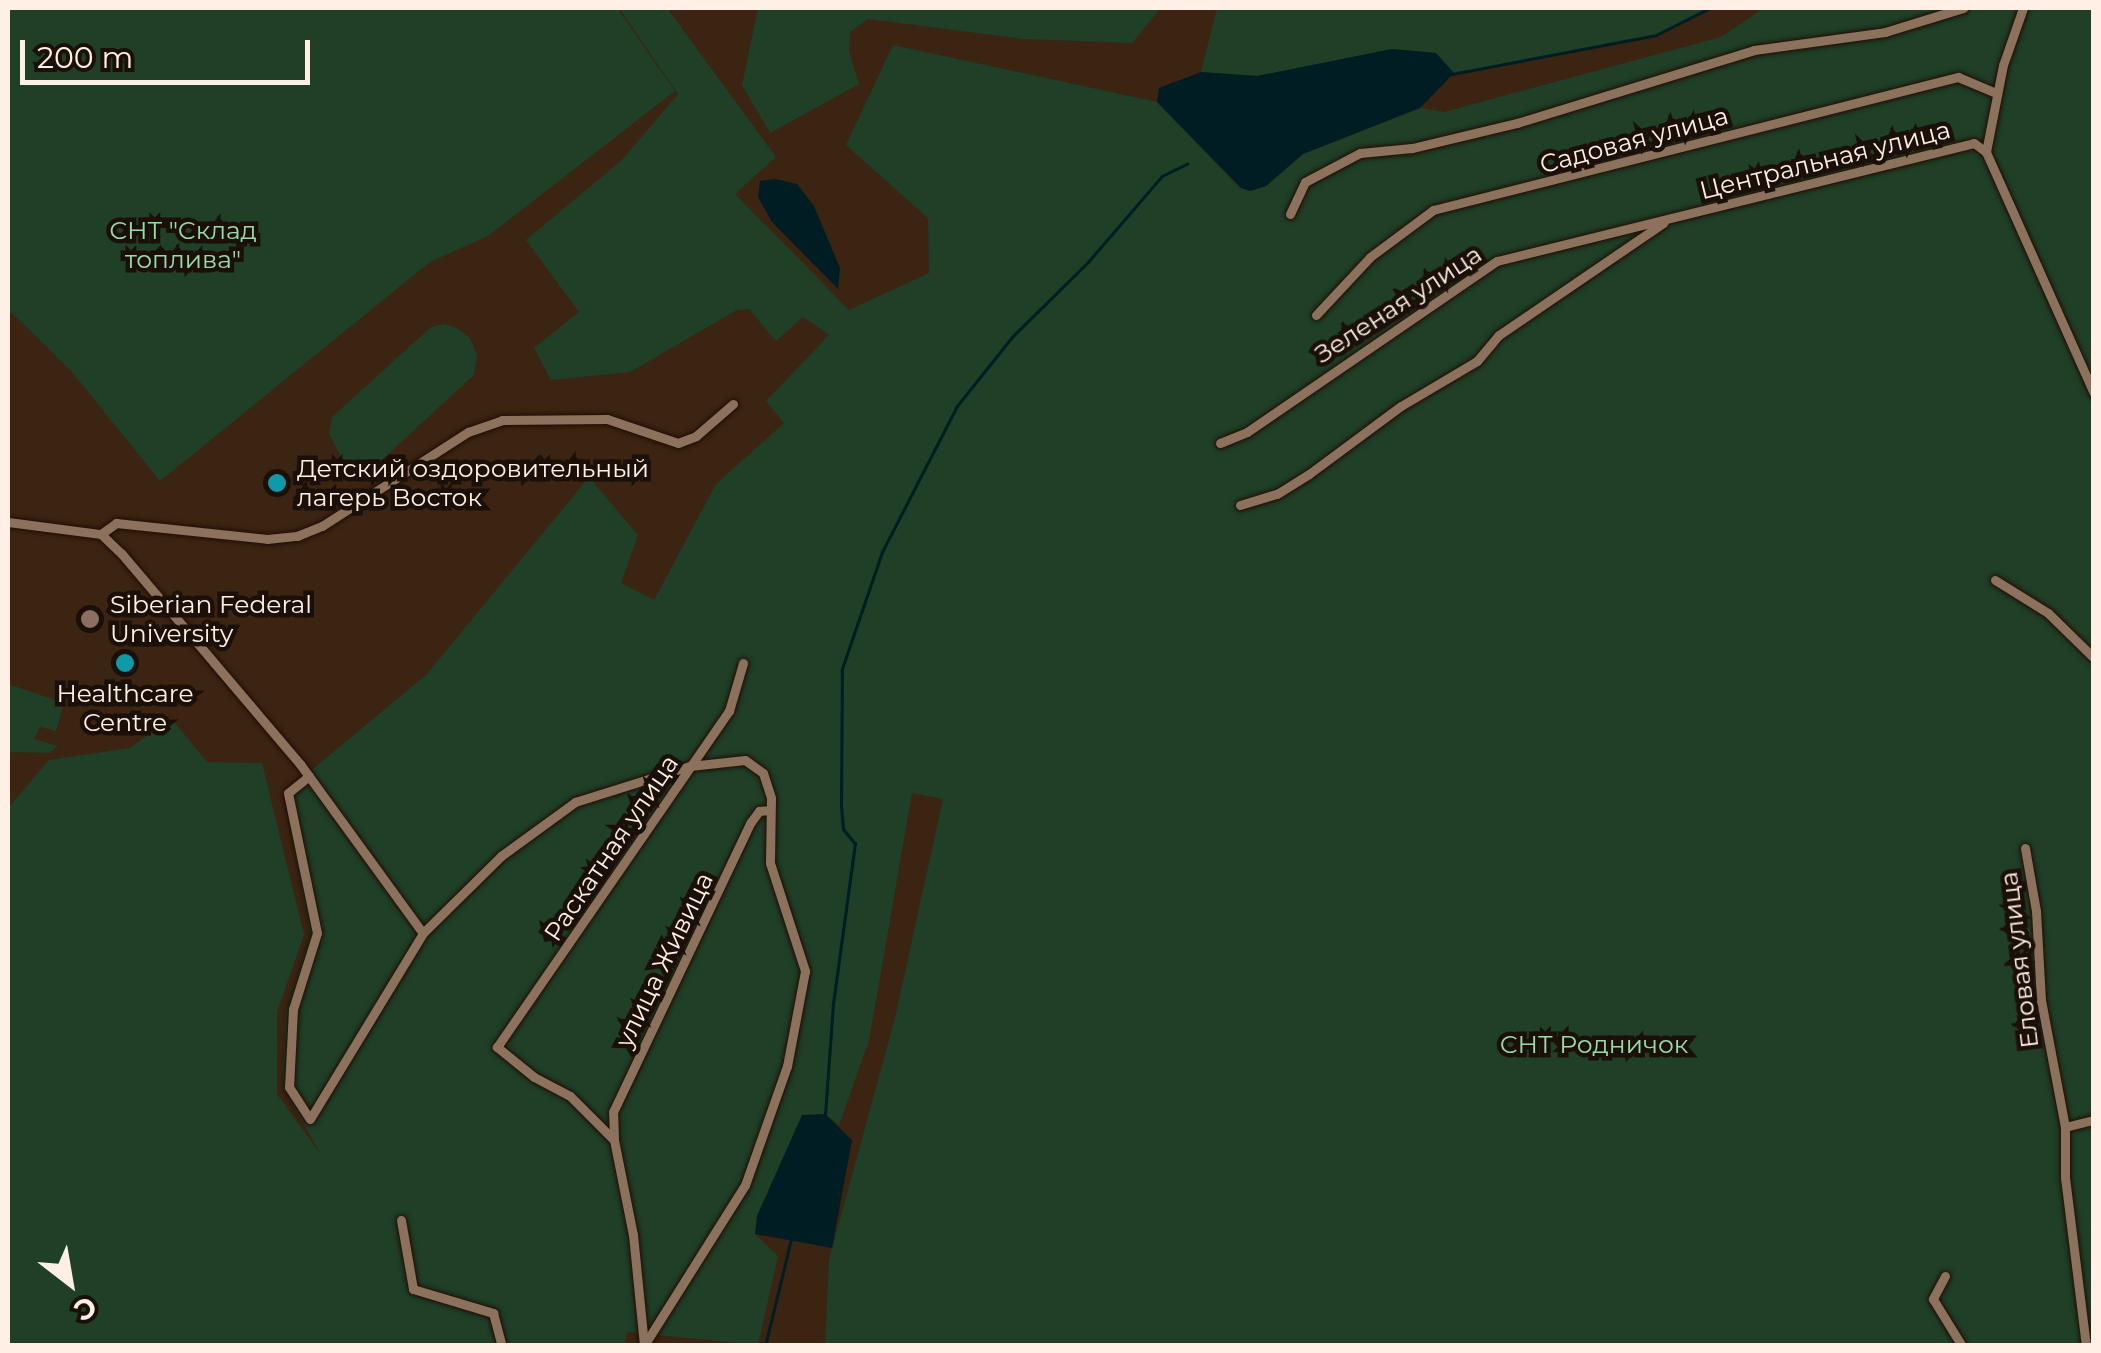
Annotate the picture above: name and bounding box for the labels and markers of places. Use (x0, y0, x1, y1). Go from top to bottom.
place label: Детский оздоровительный лагерь Восток (297, 454, 649, 513)
marker: Детский оздоровительный лагерь Восток (266, 472, 288, 494)
place label: Siberian Federal University (110, 590, 312, 649)
marker: Siberian Federal University (79, 608, 101, 630)
marker: Healthcare Centre (114, 652, 136, 674)
place label: Healthcare Centre (57, 679, 193, 738)

